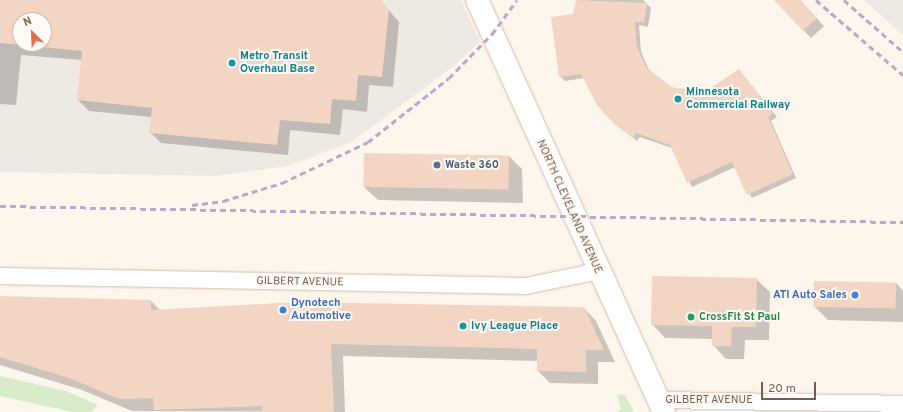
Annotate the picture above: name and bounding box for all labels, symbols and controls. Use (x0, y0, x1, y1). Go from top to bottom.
north arrow (12, 12, 52, 52)
text: N (21, 14, 34, 30)
place label: Metro Transit Overhaul Base (240, 50, 315, 76)
marker: Metro Transit Overhaul Base (227, 58, 237, 68)
place label: Minnesota Commercial Railway (686, 86, 790, 112)
marker: Minnesota Commercial Railway (673, 94, 683, 104)
street label: NORTH CLEVELAND AVENUE (533, 138, 605, 276)
place label: Waste 360 (445, 158, 499, 172)
marker: Waste 360 (432, 160, 442, 170)
street label: GILBERT AVENUE (256, 275, 344, 289)
place label: ATI Auto Sales (772, 288, 847, 302)
marker: ATI Auto Sales (850, 290, 860, 300)
place label: Dynotech Automotive (291, 297, 351, 323)
marker: Dynotech Automotive (278, 305, 288, 315)
place label: CrossFit St Paul (699, 310, 780, 324)
marker: CrossFit St Paul (686, 312, 696, 322)
place label: Ivy League Place (471, 319, 558, 333)
marker: Ivy League Place (458, 321, 468, 331)
scale bar (763, 374, 818, 400)
text: 20 m (768, 381, 796, 397)
street label: GILBERT AVENUE (665, 393, 753, 407)

